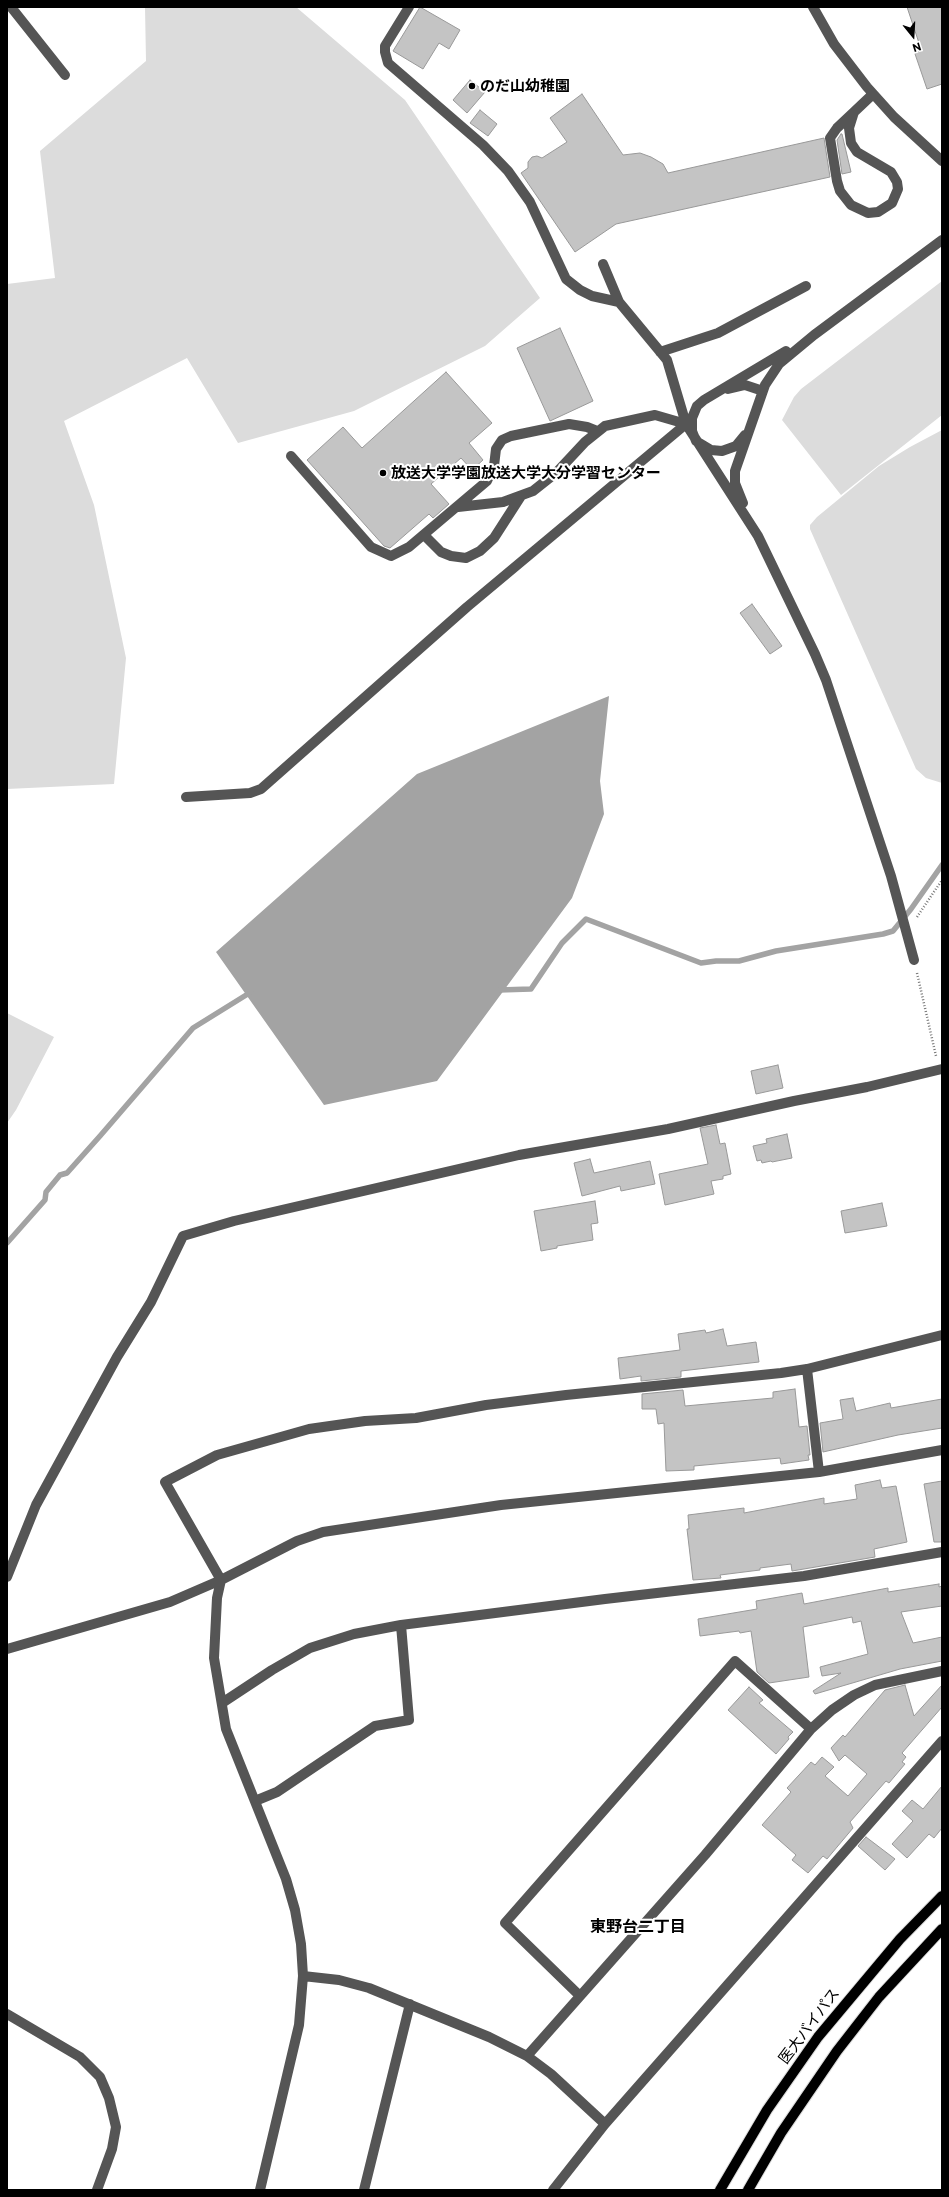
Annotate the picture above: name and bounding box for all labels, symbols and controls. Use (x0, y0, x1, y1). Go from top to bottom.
north arrow (893, 16, 933, 56)
text: N (911, 40, 923, 55)
place label: のだ山幼稚園 (480, 77, 570, 95)
marker: のだ山幼稚園 (467, 81, 477, 91)
place label: 放送大学学園放送大学大分学習センター (391, 464, 661, 482)
marker: 放送大学学園放送大学大分学習センター (378, 468, 388, 478)
district label: 東野台二丁目 (590, 1917, 686, 1937)
street label: 医大バイパス (775, 1985, 843, 2067)

